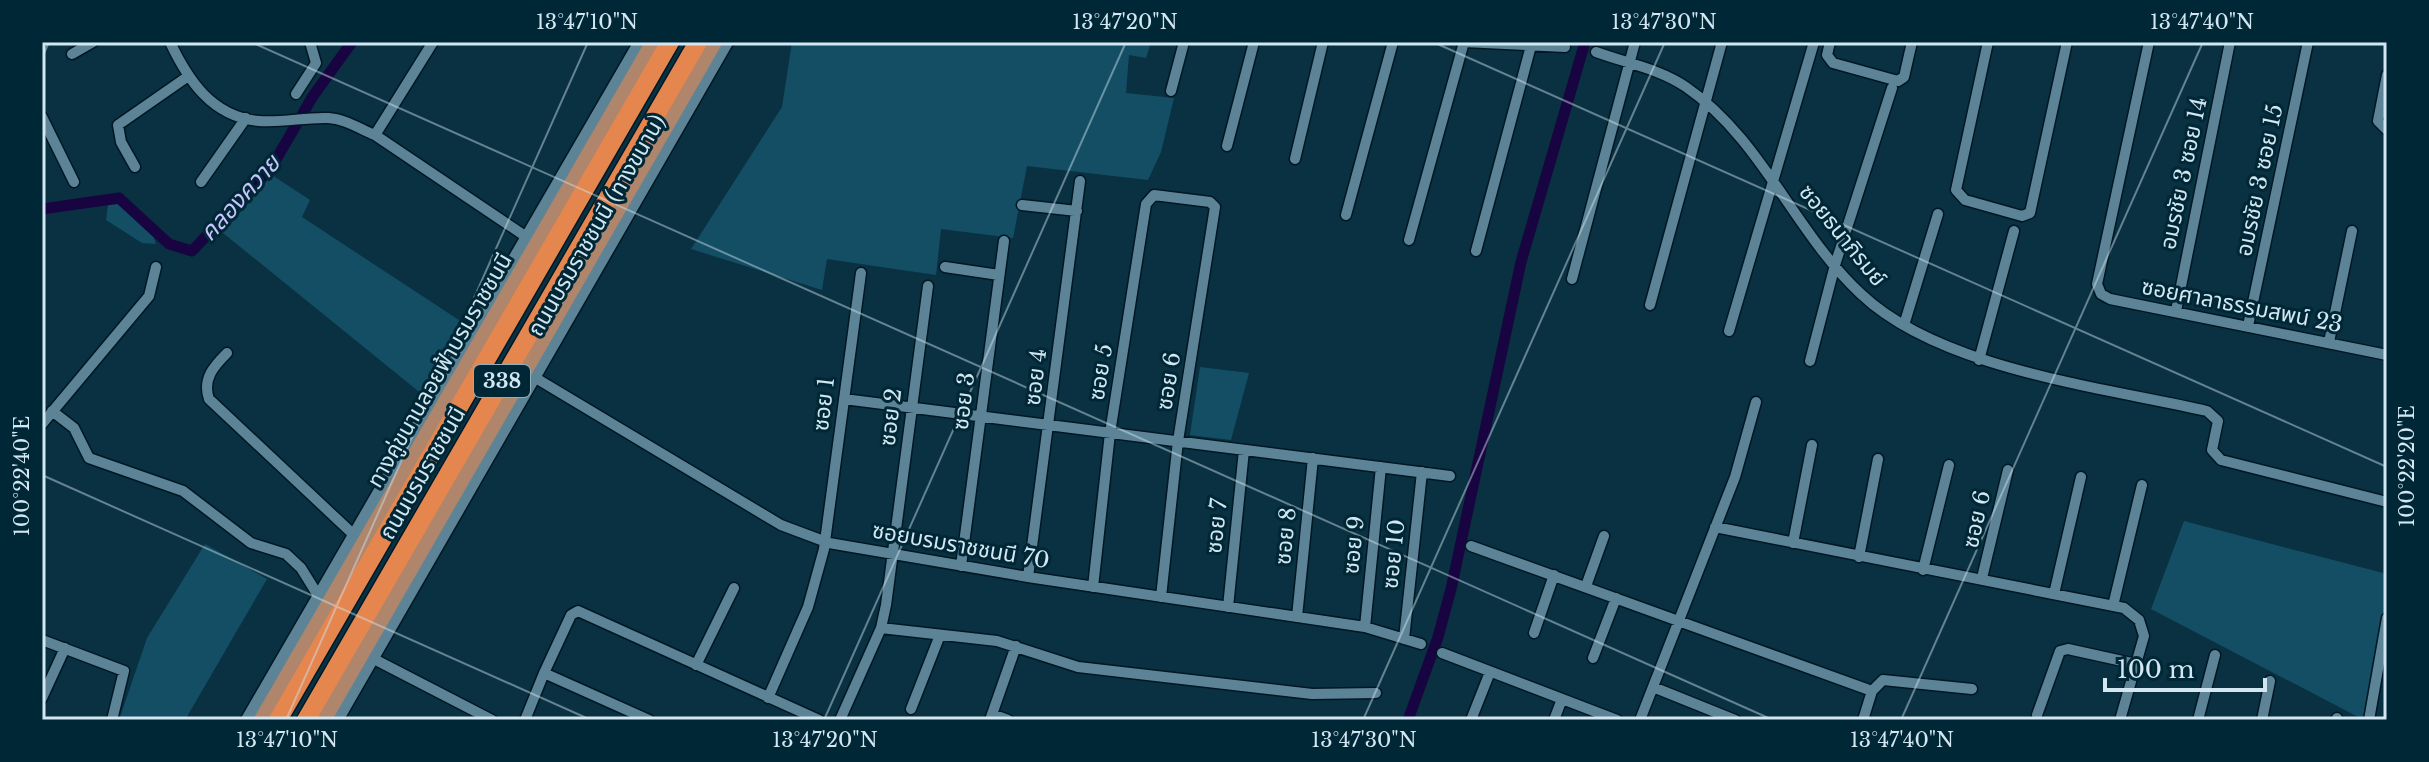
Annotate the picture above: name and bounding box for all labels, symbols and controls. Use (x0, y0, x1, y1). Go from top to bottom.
text: 13°47'10"N (536, 10, 638, 34)
text: 13°47'20"N (1072, 10, 1178, 34)
text: 13°47'30"N (1611, 10, 1717, 34)
text: 13°47'40"N (2150, 10, 2254, 34)
street label: อมรชัย 3 ซอย 14 (2154, 94, 2213, 252)
street label: อมรชัย 3 ซอย 15 (2230, 102, 2289, 259)
street label: ถนนบรมราชชนนี (ทางขนาน) (522, 110, 671, 341)
water label: คลองควาย (194, 147, 287, 247)
street label: ซอยธนาภิรมย์ (1793, 179, 1892, 292)
street label: ทางคู่ขนานลอยฟ้าบรมราชชนนี (361, 248, 518, 492)
street label: ซอยศาลาธรรมสพน์ 23 (2139, 273, 2345, 338)
street label: ซอย 5 (1083, 342, 1118, 402)
street label: ซอย 4 (1019, 347, 1052, 407)
street label: ซอย 6 (1151, 350, 1186, 412)
road number: 338 (474, 365, 530, 397)
street label: ซอย 3 (947, 371, 980, 431)
street label: ซอย 1 (807, 376, 840, 433)
street label: ซอย 2 (874, 387, 907, 447)
street label: ถนนบรมราชชนนี (374, 402, 471, 544)
text: 100°22'20"E (2395, 405, 2419, 527)
text: 100°22'40"E (10, 416, 34, 536)
street label: ซอย 6 (1957, 488, 1996, 551)
street label: ซอย 7 (1200, 496, 1233, 555)
street label: ซอย 8 (1269, 506, 1302, 566)
street label: ซอย 9 (1337, 515, 1370, 575)
street label: ซอยบรมราชชนนี 70 (870, 517, 1052, 574)
street label: ซอย 10 (1376, 518, 1411, 590)
scale bar (2105, 642, 2265, 692)
text: 100 m (2117, 655, 2195, 684)
text: 13°47'10"N (236, 728, 338, 752)
text: 13°47'20"N (772, 728, 878, 752)
text: 13°47'30"N (1311, 728, 1417, 752)
text: 13°47'40"N (1850, 728, 1954, 752)

